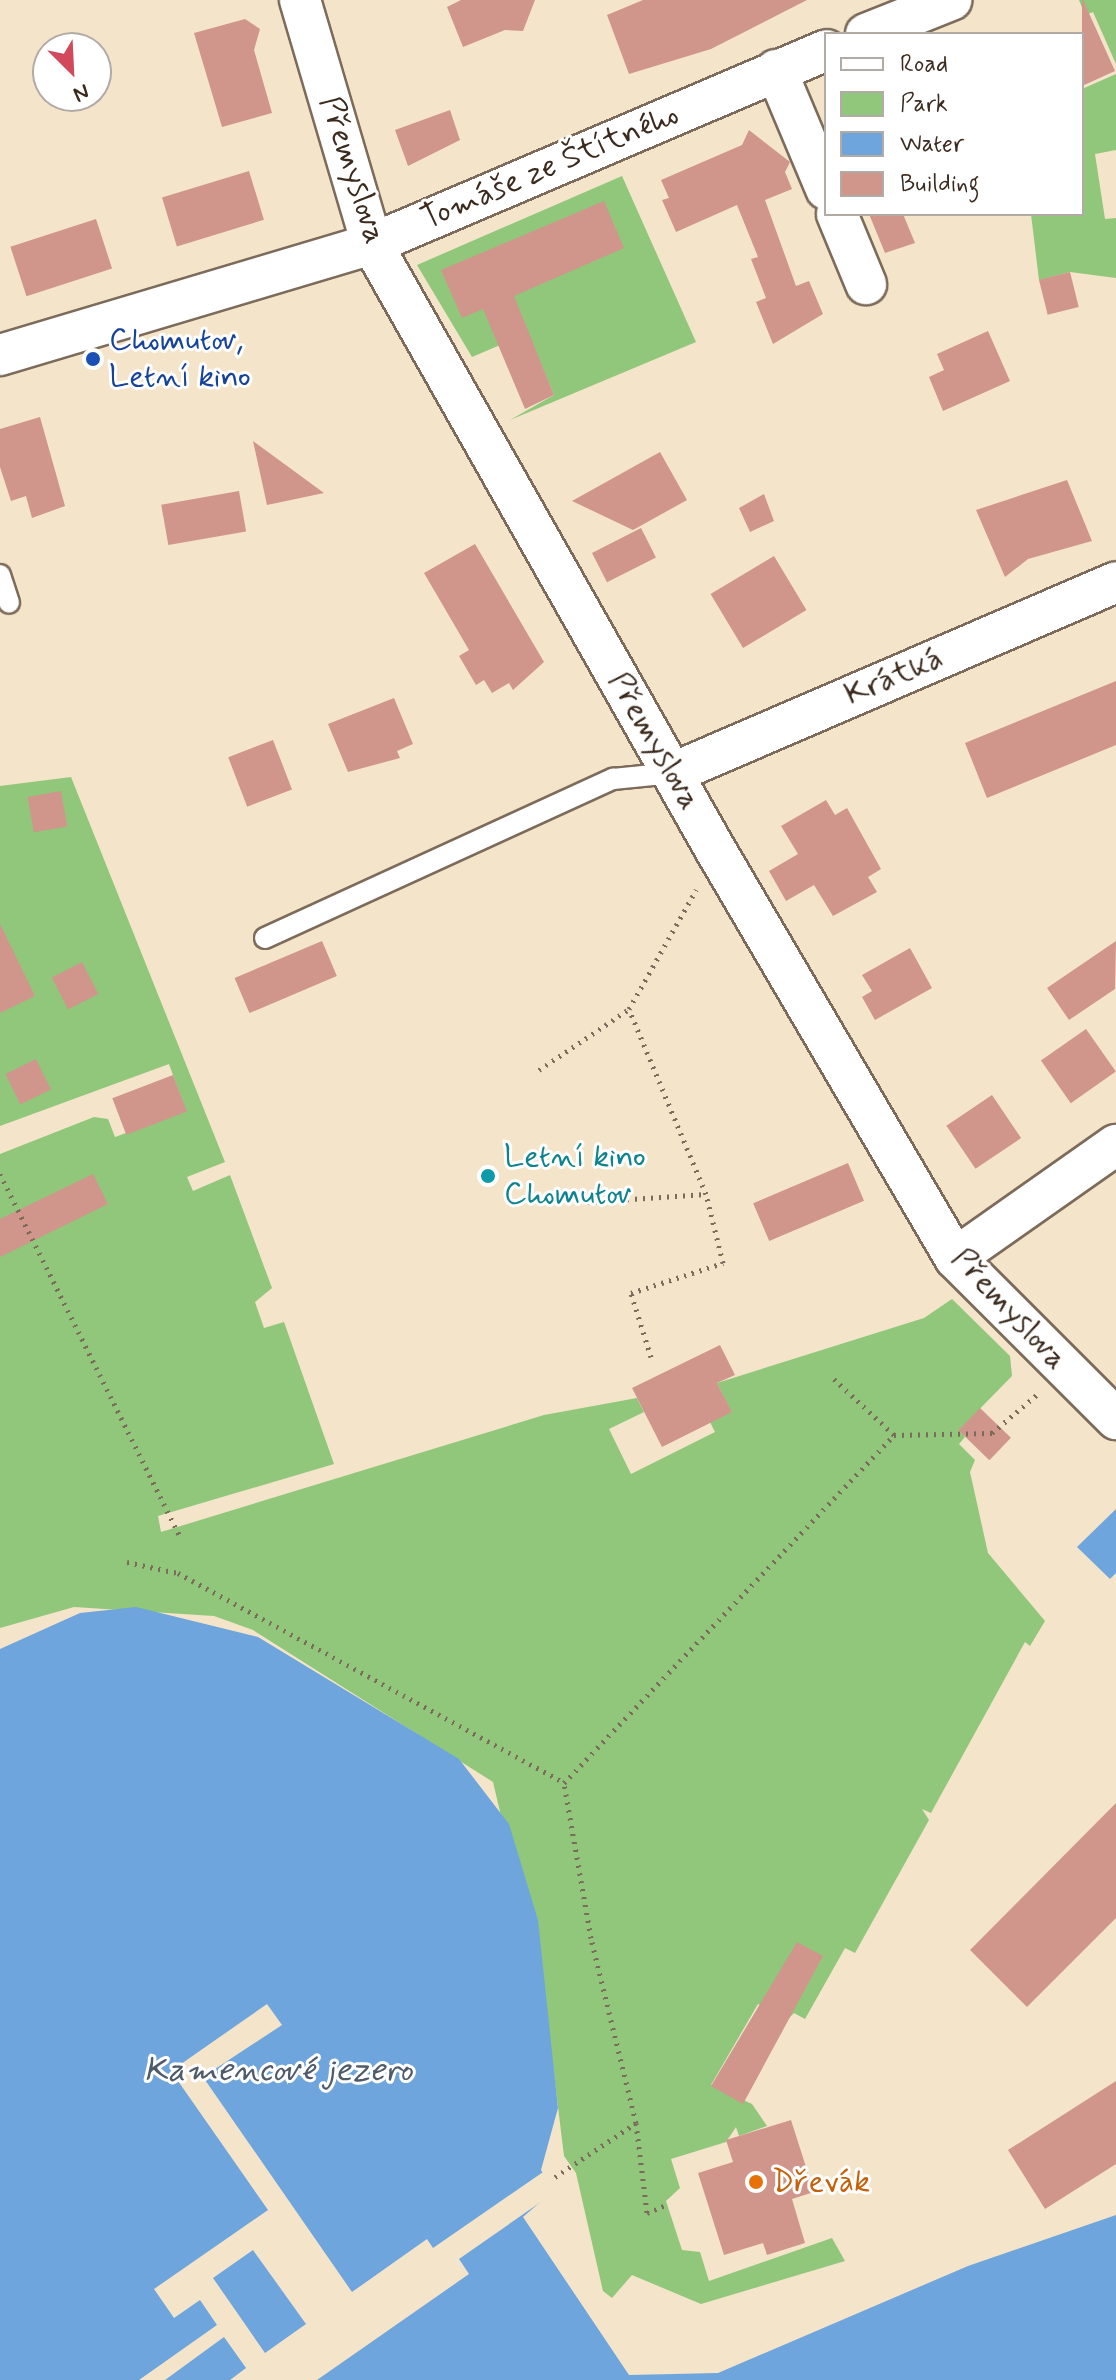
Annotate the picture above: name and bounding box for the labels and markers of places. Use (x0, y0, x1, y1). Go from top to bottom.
place label: Chomutov, Letní kino (109, 322, 251, 397)
marker: Chomutov, Letní kino (84, 350, 102, 368)
place label: Letní kino Chomutov (504, 1139, 646, 1214)
marker: Letní kino Chomutov (479, 1167, 497, 1185)
place label: Dřevák (772, 2163, 870, 2201)
marker: Dřevák (747, 2173, 765, 2191)

